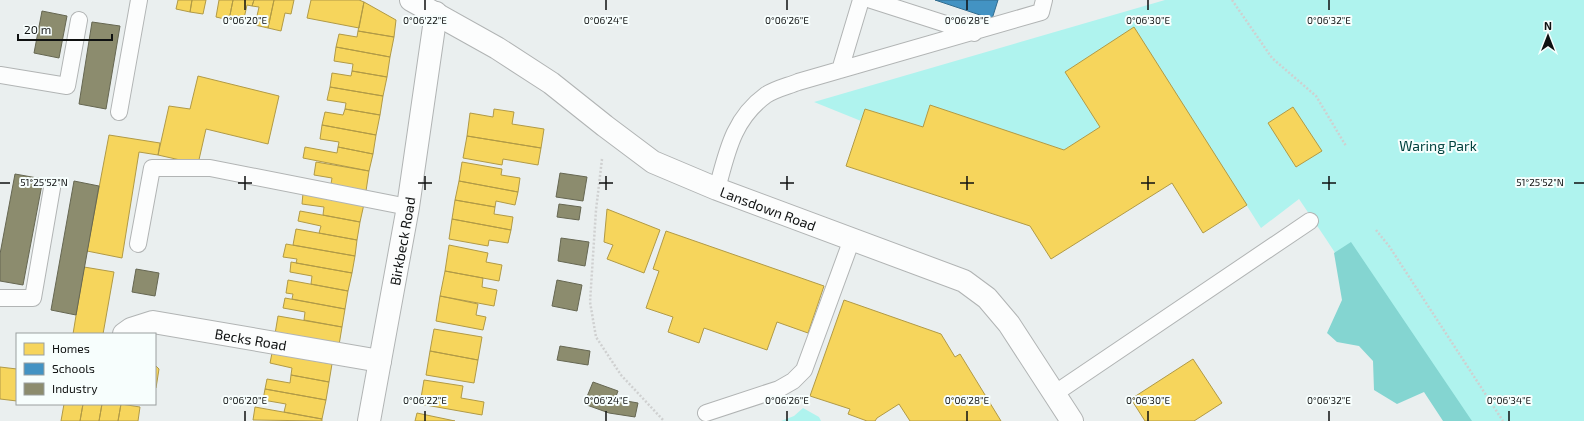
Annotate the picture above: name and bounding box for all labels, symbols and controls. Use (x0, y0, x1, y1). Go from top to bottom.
text: 0°06'20"E (223, 14, 268, 26)
text: 0°06'22"E (403, 14, 447, 26)
text: 0°06'24"E (584, 14, 629, 26)
text: 0°06'26"E (765, 14, 809, 26)
text: 0°06'28"E (945, 14, 990, 26)
text: 0°06'30"E (1126, 14, 1171, 26)
text: 0°06'32"E (1307, 14, 1351, 26)
scale bar (18, 16, 112, 42)
north arrow (1528, 16, 1568, 56)
text: N (1544, 19, 1552, 32)
text: 20 m (24, 22, 51, 36)
park label: Waring Park (1399, 137, 1477, 154)
text: 51°25'52"N (20, 176, 68, 188)
text: 51°25'52"N (1516, 176, 1564, 188)
street label: Lansdown Road (718, 182, 819, 234)
street label: Birkbeck Road (385, 196, 418, 287)
street label: Becks Road (214, 324, 288, 353)
legend (16, 333, 156, 405)
text: Homes (52, 341, 90, 355)
text: Schools (52, 361, 95, 375)
text: Industry (52, 381, 98, 395)
text: 0°06'20"E (223, 394, 268, 406)
text: 0°06'22"E (403, 394, 447, 406)
text: 0°06'24"E (584, 394, 629, 406)
text: 0°06'26"E (765, 394, 809, 406)
text: 0°06'28"E (945, 394, 990, 406)
text: 0°06'30"E (1126, 394, 1171, 406)
text: 0°06'32"E (1307, 394, 1351, 406)
text: 0°06'34"E (1487, 394, 1532, 406)

